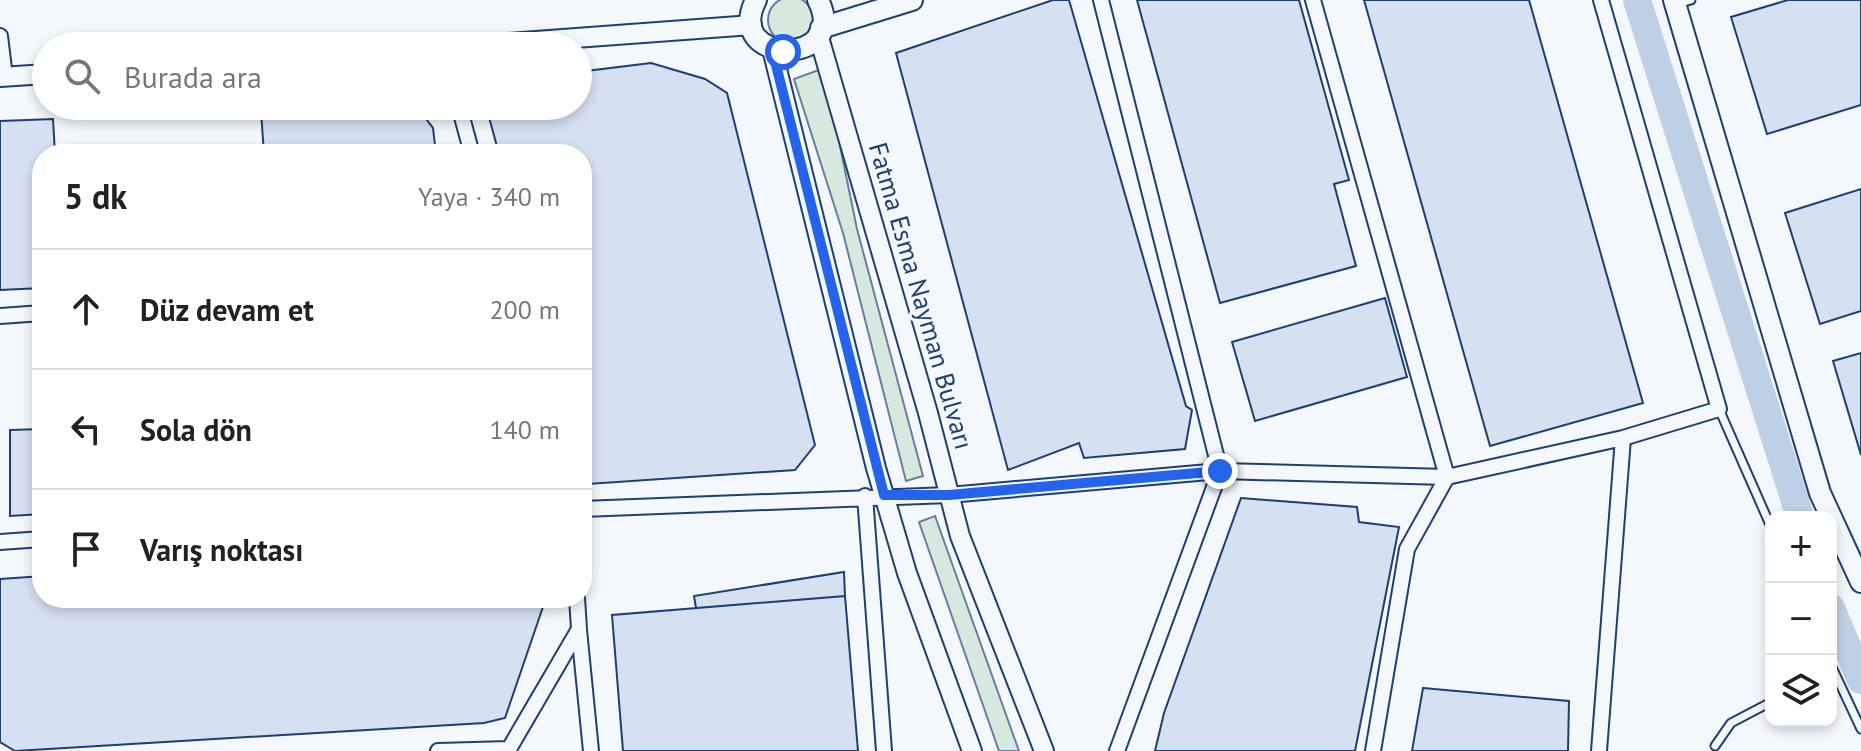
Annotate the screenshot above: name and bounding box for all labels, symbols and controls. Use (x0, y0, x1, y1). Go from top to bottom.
search box (32, 32, 592, 120)
route start (765, 34, 801, 70)
icon: search (60, 54, 104, 98)
text: Burada ara (124, 57, 262, 96)
street label: Fatma Esma Nayman Bulvarı (862, 139, 981, 453)
text: 5 dk (64, 174, 127, 218)
text: Yaya · 340 m (418, 180, 560, 213)
icon: ahead (64, 287, 108, 331)
text: Düz devam et (140, 290, 314, 329)
text: 200 m (489, 293, 560, 326)
icon: left (64, 407, 108, 451)
text: Sola dön (140, 410, 252, 449)
text: 140 m (489, 413, 560, 446)
route end (1202, 453, 1238, 489)
map controls (1765, 511, 1837, 727)
button: + (1765, 511, 1837, 583)
icon: arrive (64, 527, 108, 571)
text: Varış noktası (140, 530, 303, 569)
button: − (1765, 583, 1837, 655)
button: layers (1765, 655, 1837, 727)

